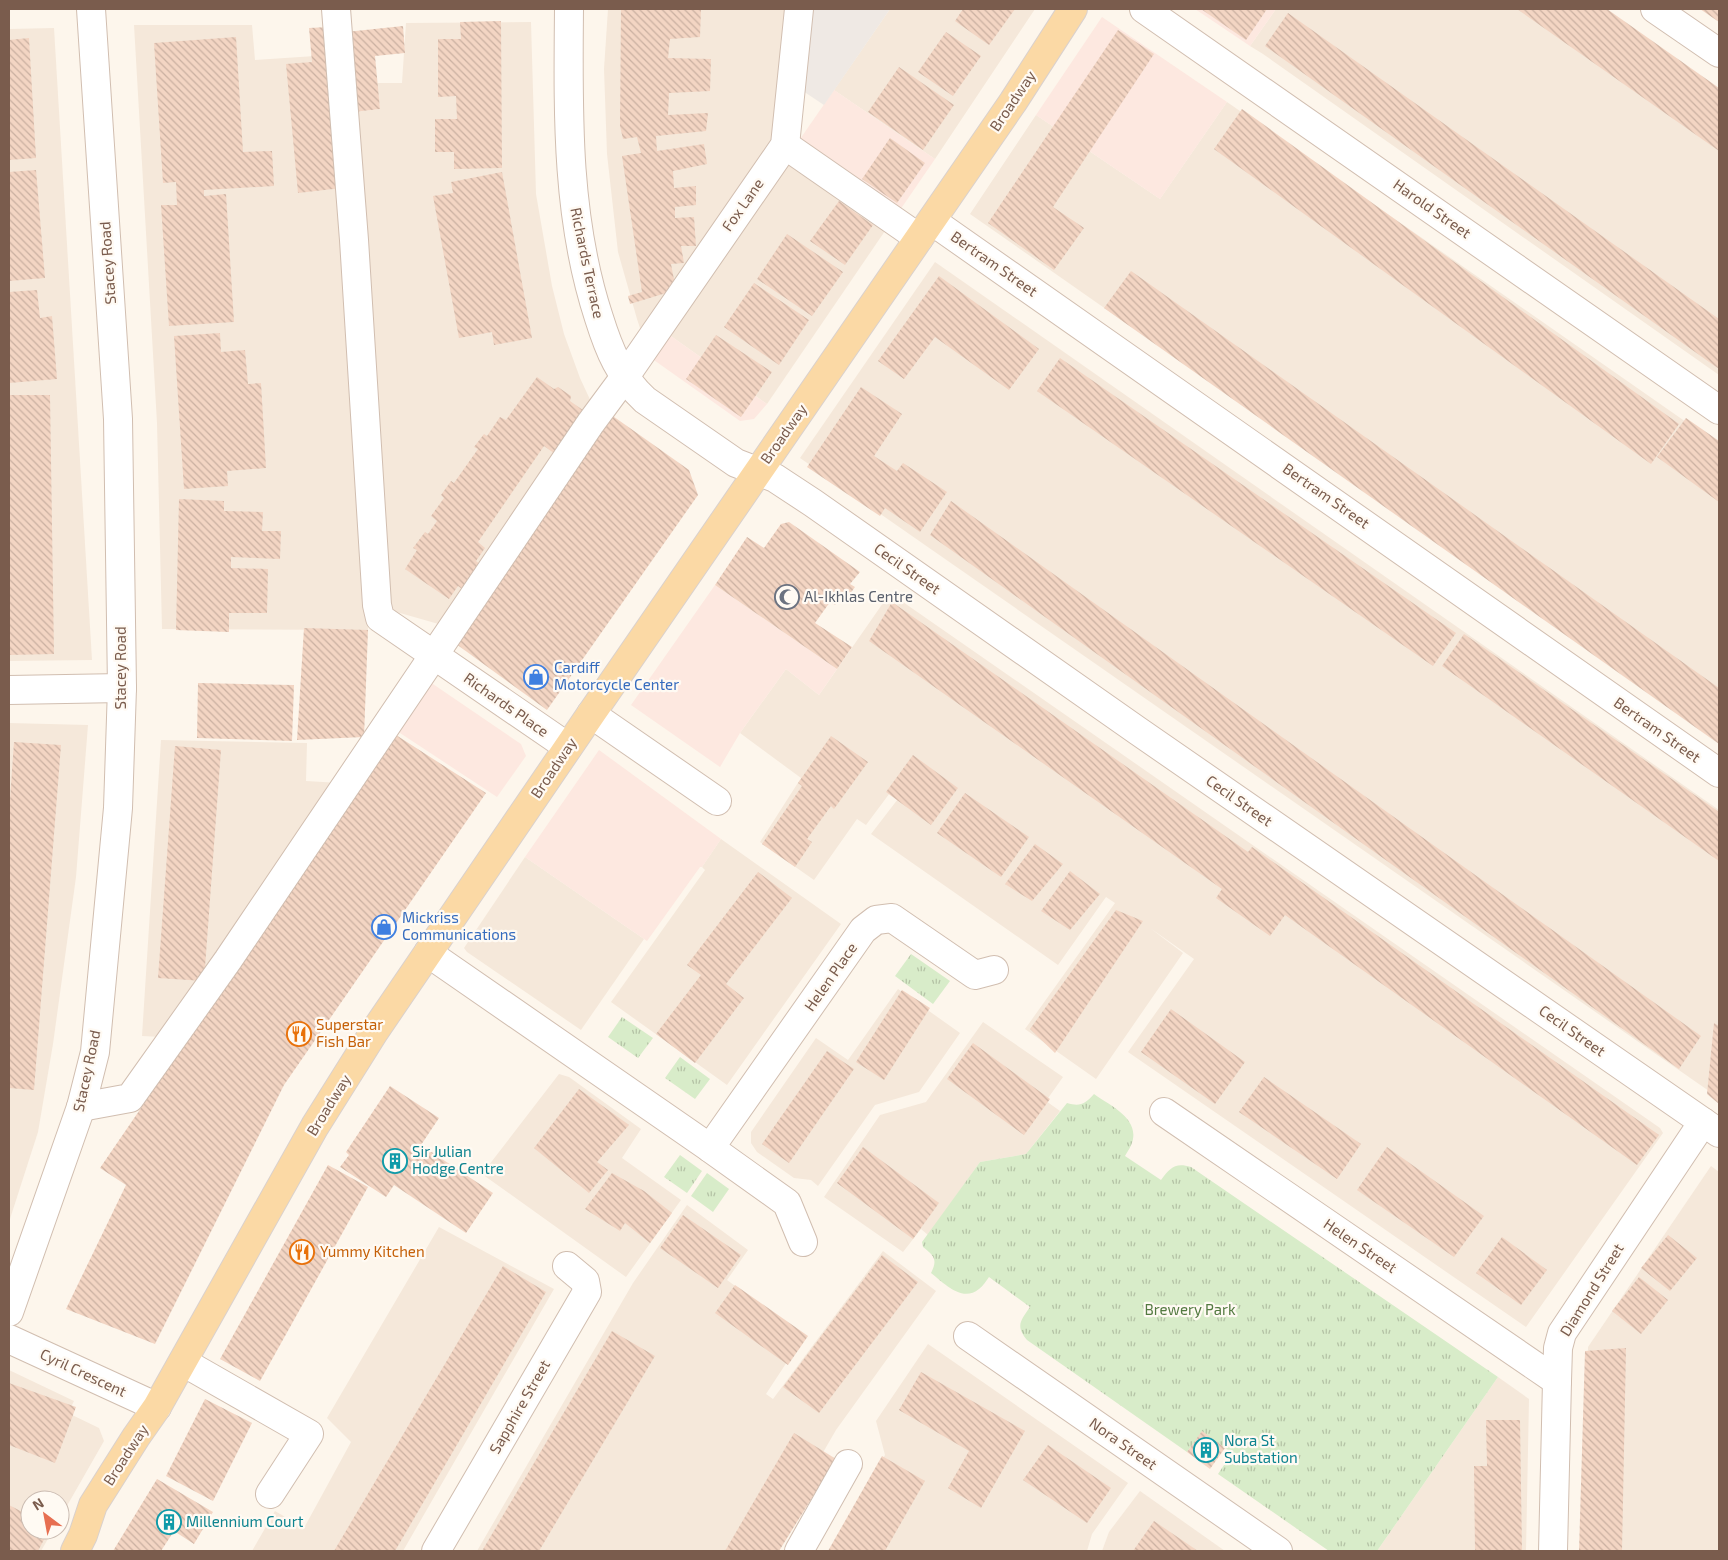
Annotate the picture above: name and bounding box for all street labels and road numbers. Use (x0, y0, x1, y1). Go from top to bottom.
street label: Broadway (985, 67, 1039, 134)
street label: Fox Lane (718, 175, 767, 234)
street label: Harold Street (1390, 175, 1475, 242)
street label: Richards Terrace (567, 206, 609, 320)
street label: Stacey Road (95, 221, 119, 305)
street label: Bertram Street (948, 227, 1042, 300)
street label: Broadway (756, 400, 810, 467)
street label: Bertram Street (1280, 459, 1374, 532)
street label: Cecil Street (871, 539, 944, 598)
street label: Stacey Road (111, 627, 129, 710)
street label: Richards Place (461, 668, 552, 740)
street label: Bertram Street (1611, 693, 1705, 766)
street label: Broadway (526, 734, 580, 801)
street label: Cecil Street (1203, 771, 1276, 830)
street label: Helen Place (800, 939, 860, 1014)
street label: Cecil Street (1536, 1001, 1609, 1060)
street label: Stacey Road (69, 1028, 103, 1113)
street label: Broadway (302, 1070, 354, 1138)
street label: Helen Street (1321, 1214, 1401, 1276)
street label: Diamond Street (1555, 1240, 1627, 1339)
street label: Cyril Crescent (37, 1344, 130, 1400)
street label: Sapphire Street (485, 1356, 553, 1457)
street label: Nora Street (1086, 1413, 1161, 1473)
street label: Broadway (99, 1421, 152, 1488)

